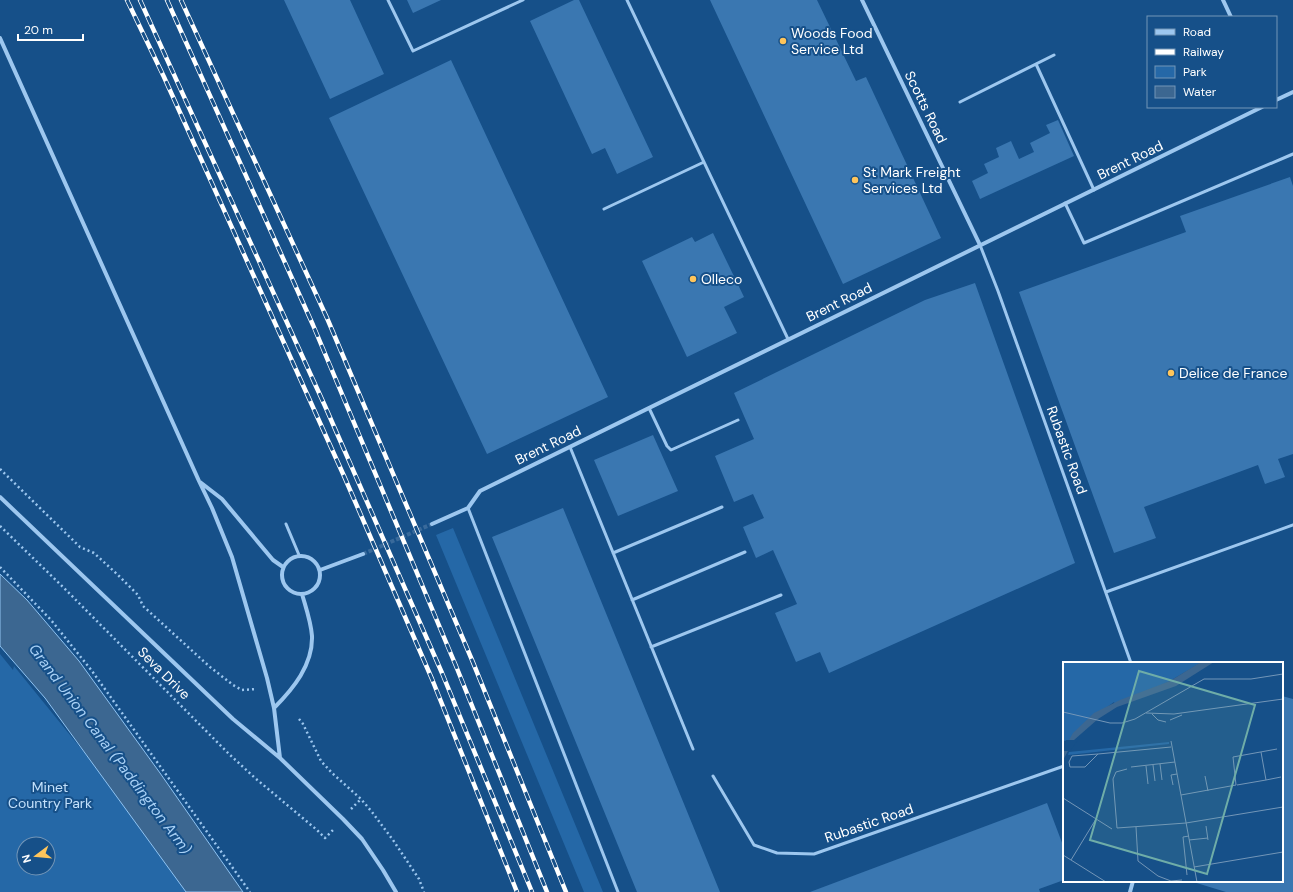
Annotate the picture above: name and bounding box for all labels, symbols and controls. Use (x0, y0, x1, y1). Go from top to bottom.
scale bar (18, 16, 83, 42)
legend (1147, 16, 1277, 108)
text: 20 m (24, 22, 53, 38)
place label: Woods Food Service Ltd (791, 24, 873, 58)
text: Road (1183, 24, 1211, 40)
marker: Woods Food Service Ltd (778, 36, 788, 46)
text: Railway (1183, 44, 1224, 60)
text: Park (1183, 64, 1207, 80)
street label: Scotts Road (901, 68, 951, 146)
text: Water (1183, 84, 1217, 100)
street label: Brent Road (1094, 136, 1166, 184)
place label: St Mark Freight Services Ltd (863, 163, 961, 197)
marker: St Mark Freight Services Ltd (850, 175, 860, 185)
place label: Olleco (701, 270, 742, 288)
marker: Olleco (688, 274, 698, 284)
street label: Brent Road (803, 278, 875, 326)
place label: Delice de France (1179, 364, 1288, 382)
marker: Delice de France (1166, 368, 1176, 378)
street label: Rubastic Road (1043, 403, 1091, 497)
street label: Brent Road (512, 421, 584, 469)
water label: Grand Union Canal (Paddington Arm) (24, 640, 196, 858)
street label: Seva Drive (134, 643, 194, 703)
inset map (1063, 662, 1283, 882)
park label: Minet Country Park (8, 778, 92, 812)
street label: Rubastic Road (822, 799, 916, 847)
north arrow (16, 836, 56, 876)
text: N (19, 853, 34, 865)

